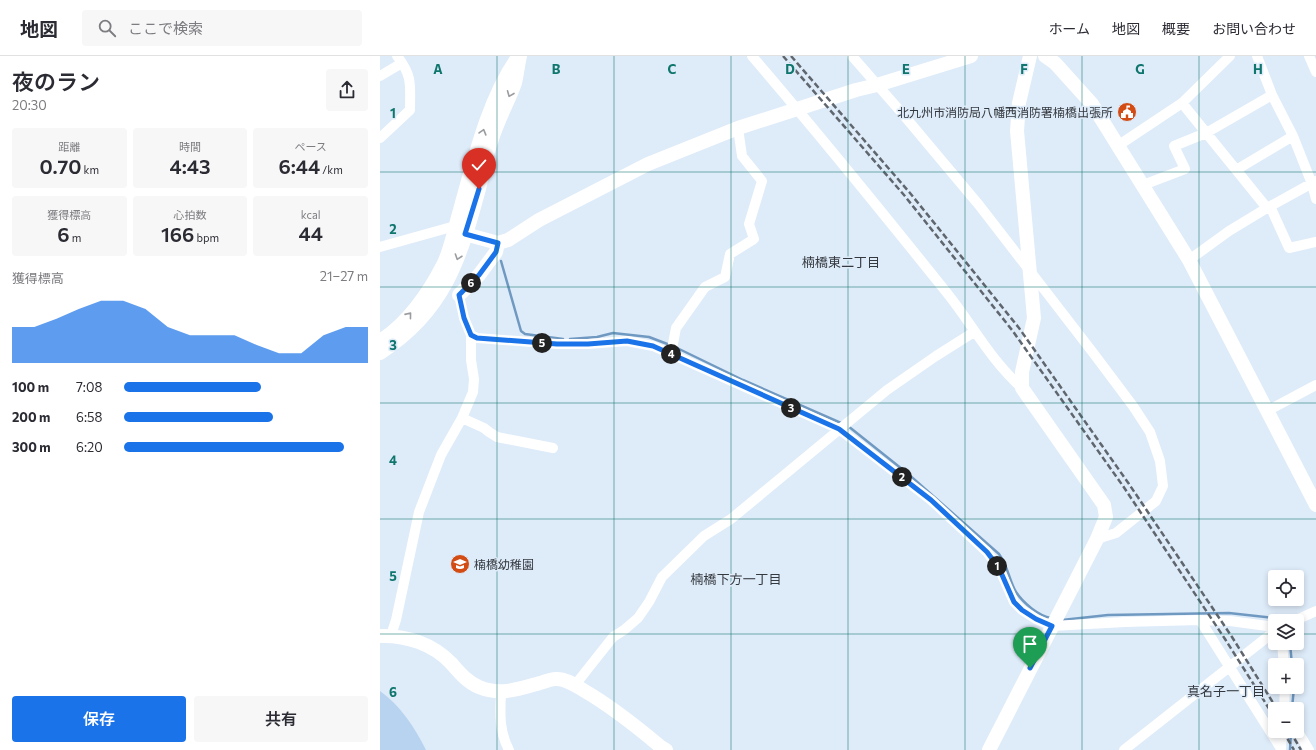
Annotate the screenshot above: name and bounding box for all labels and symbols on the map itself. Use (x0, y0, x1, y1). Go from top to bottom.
text: A (433, 61, 443, 77)
text: B (552, 61, 561, 77)
text: C (668, 61, 677, 77)
text: D (785, 61, 795, 77)
text: E (902, 61, 910, 77)
text: F (1020, 61, 1028, 77)
text: G (1135, 61, 1145, 77)
text: H (1253, 61, 1263, 77)
one-way arrow (507, 89, 515, 97)
public building icon: 北九州市消防局八幡西消防署楠橋出張所 (1116, 101, 1138, 123)
text: 1 (390, 105, 396, 121)
place label: 北九州市消防局八幡西消防署楠橋出張所 (897, 105, 1113, 119)
one-way arrow (478, 128, 487, 135)
pin (462, 148, 496, 189)
text: 2 (389, 221, 397, 237)
one-way arrow (454, 253, 463, 260)
district label: 楠橋東二丁目 (802, 254, 880, 270)
pin: 6 (461, 273, 481, 293)
one-way arrow (404, 312, 411, 320)
pin: 5 (532, 333, 552, 353)
text: 3 (389, 337, 397, 353)
pin: 4 (661, 344, 681, 364)
pin: 3 (781, 398, 801, 418)
text: 4 (389, 452, 397, 468)
pin: 2 (892, 467, 912, 487)
school or university icon: 楠橋幼稚園 (449, 553, 471, 575)
pin: 1 (987, 556, 1007, 576)
place label: 楠橋幼稚園 (474, 557, 534, 571)
text: 5 (389, 568, 397, 584)
district label: 楠橋下方一丁目 (690, 571, 782, 587)
pin (1013, 627, 1047, 668)
district label: 真名子一丁目 (1187, 683, 1265, 699)
text: 6 (389, 684, 397, 700)

